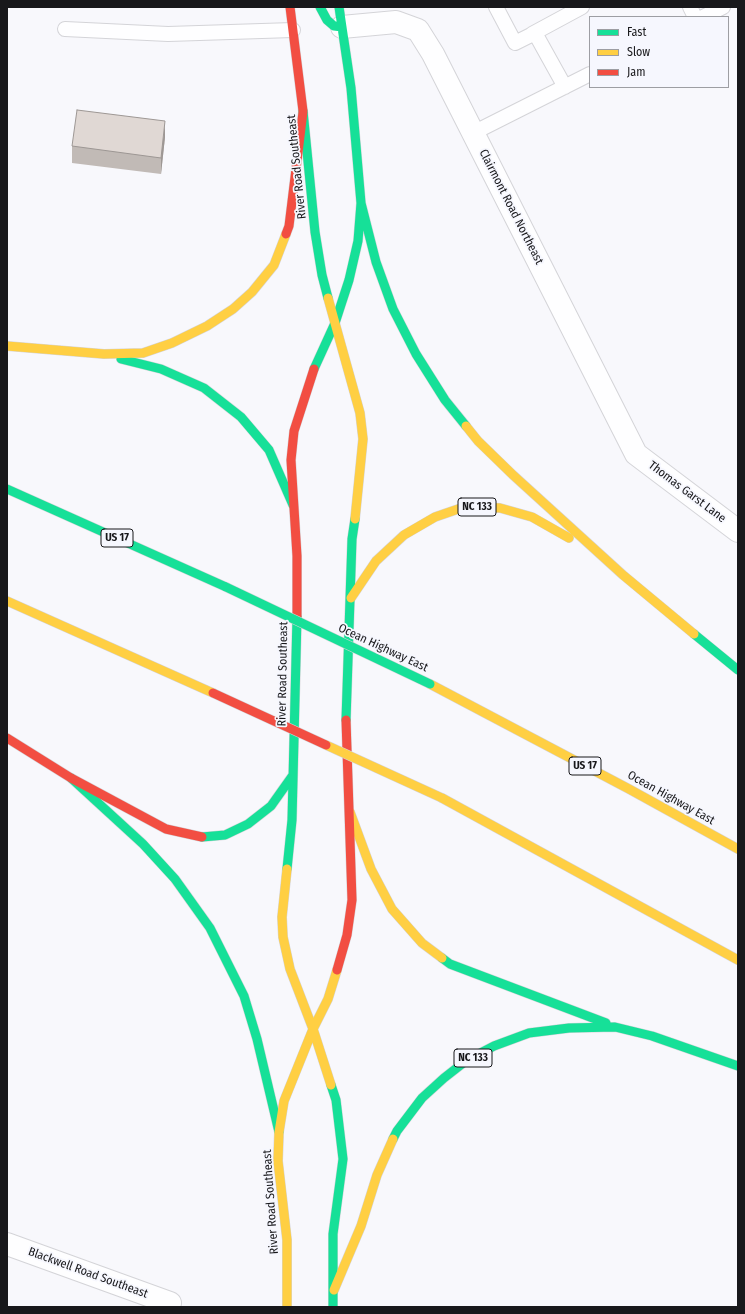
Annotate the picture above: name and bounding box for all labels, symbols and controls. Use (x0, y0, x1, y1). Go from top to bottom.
legend (589, 16, 729, 88)
text: Fast (627, 25, 646, 39)
text: Slow (627, 45, 650, 59)
text: Jam (627, 65, 645, 79)
street label: River Road Southeast (284, 114, 310, 220)
street label: Clairmont Road Northeast (476, 147, 546, 267)
street label: Thomas Garst Lane (645, 458, 729, 526)
road number: NC 133 (458, 498, 496, 516)
road number: US 17 (101, 529, 133, 547)
street label: River Road Southeast (275, 621, 291, 727)
street label: Ocean Highway East (336, 621, 430, 675)
road number: US 17 (569, 757, 601, 775)
street label: Ocean Highway East (625, 768, 717, 828)
road number: NC 133 (454, 1049, 492, 1067)
street label: River Road Southeast (260, 1149, 282, 1255)
street label: Blackwell Road Southeast (26, 1245, 150, 1301)

